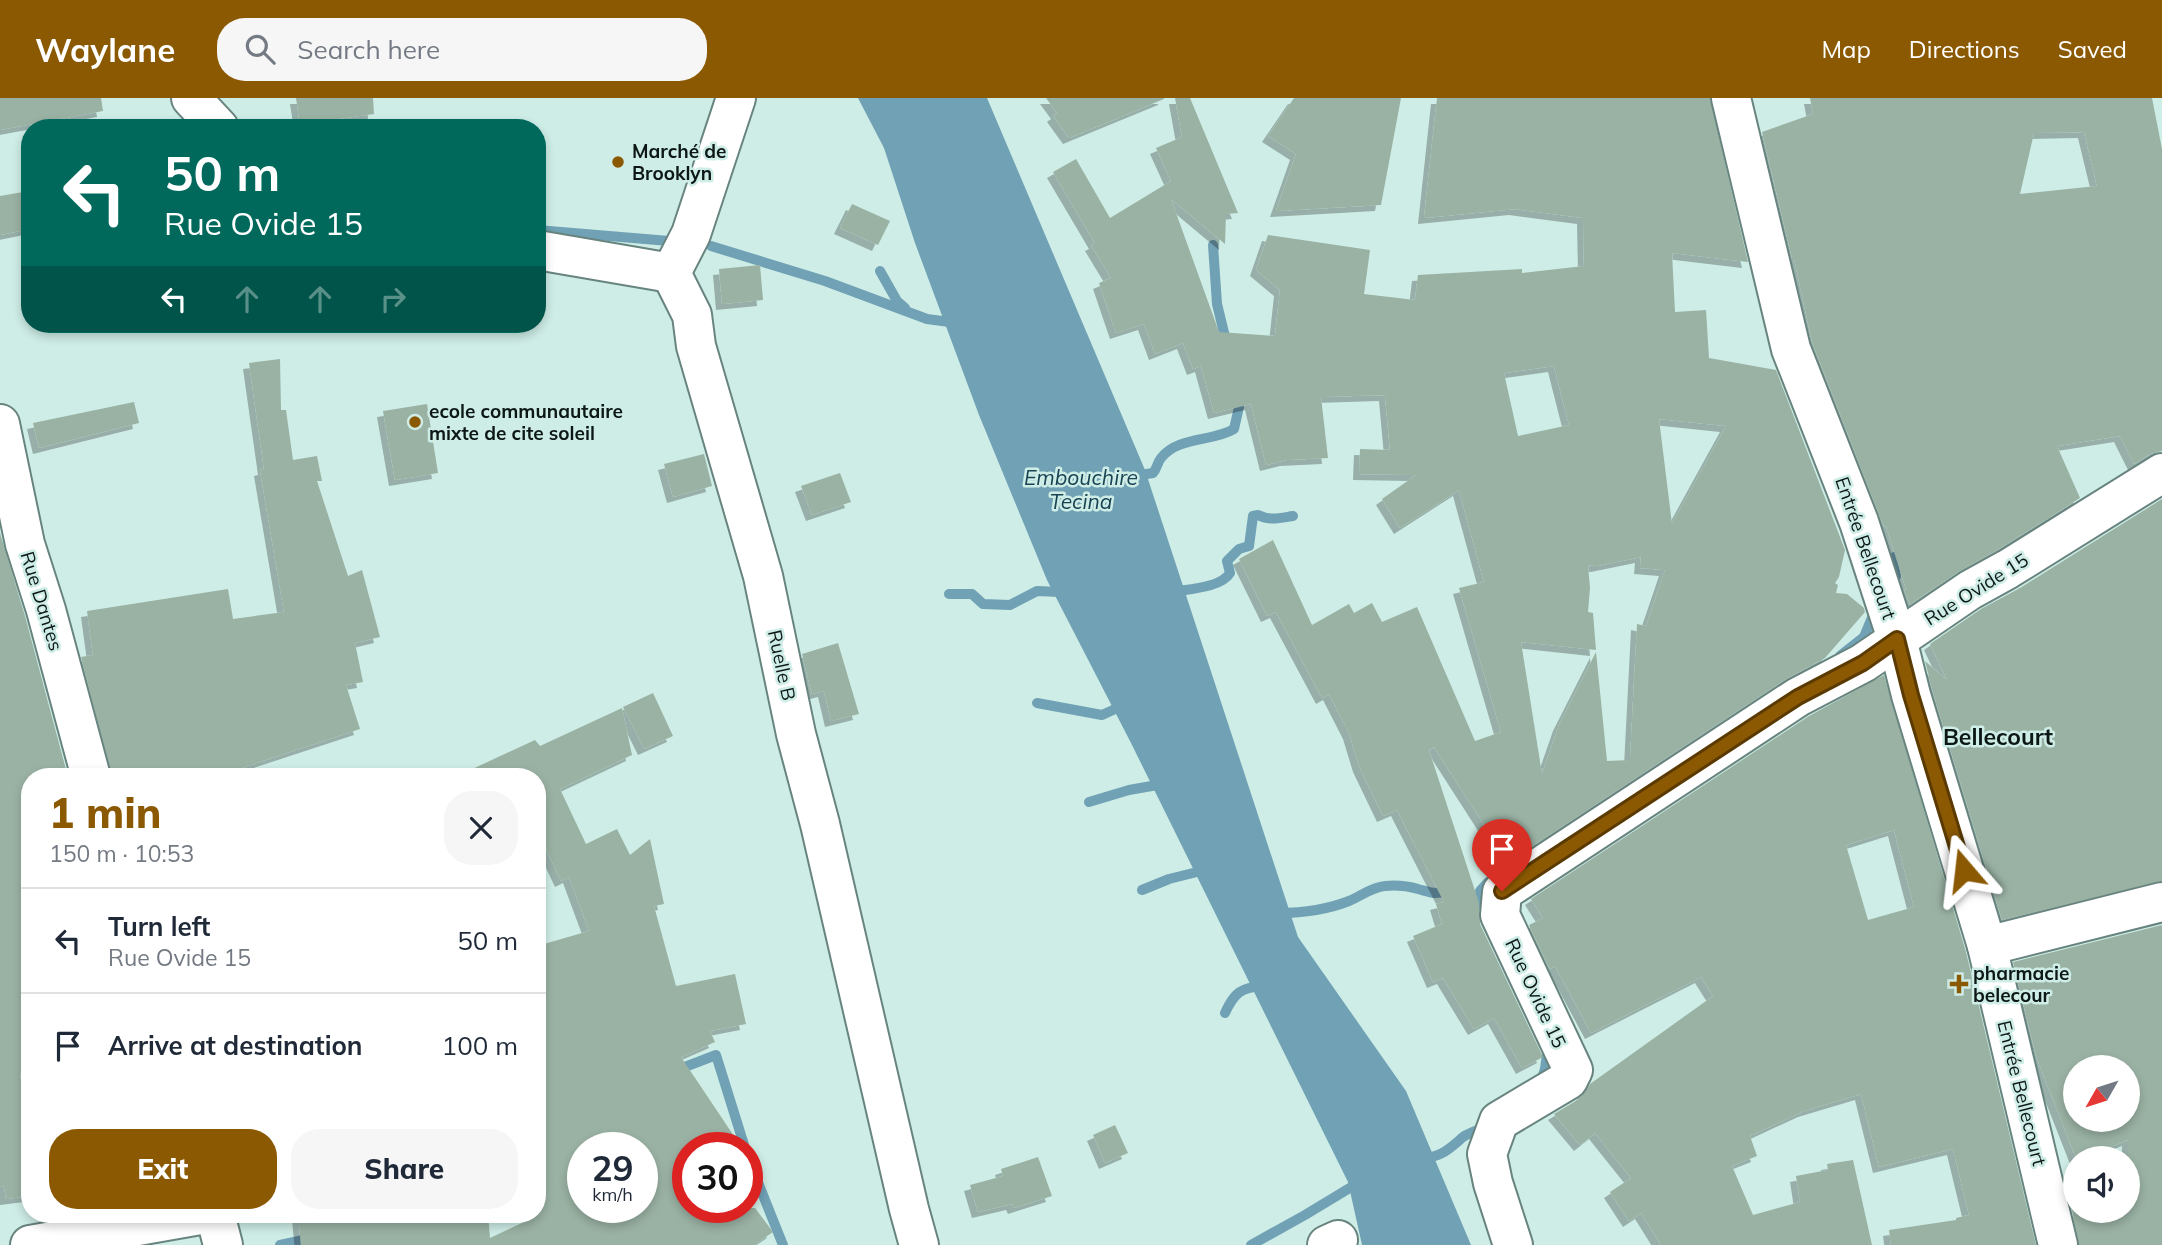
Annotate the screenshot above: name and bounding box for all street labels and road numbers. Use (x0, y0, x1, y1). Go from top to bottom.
street label: Entrée Bellecourt (1830, 474, 1902, 623)
street label: Rue Ovide 15 (1920, 548, 2032, 630)
street label: Rue Dantes (16, 549, 68, 653)
street label: Ruelle B (763, 627, 801, 703)
street label: Rue Ovide 15 (1500, 934, 1572, 1052)
street label: Entrée Bellecourt (1992, 1018, 2052, 1169)

